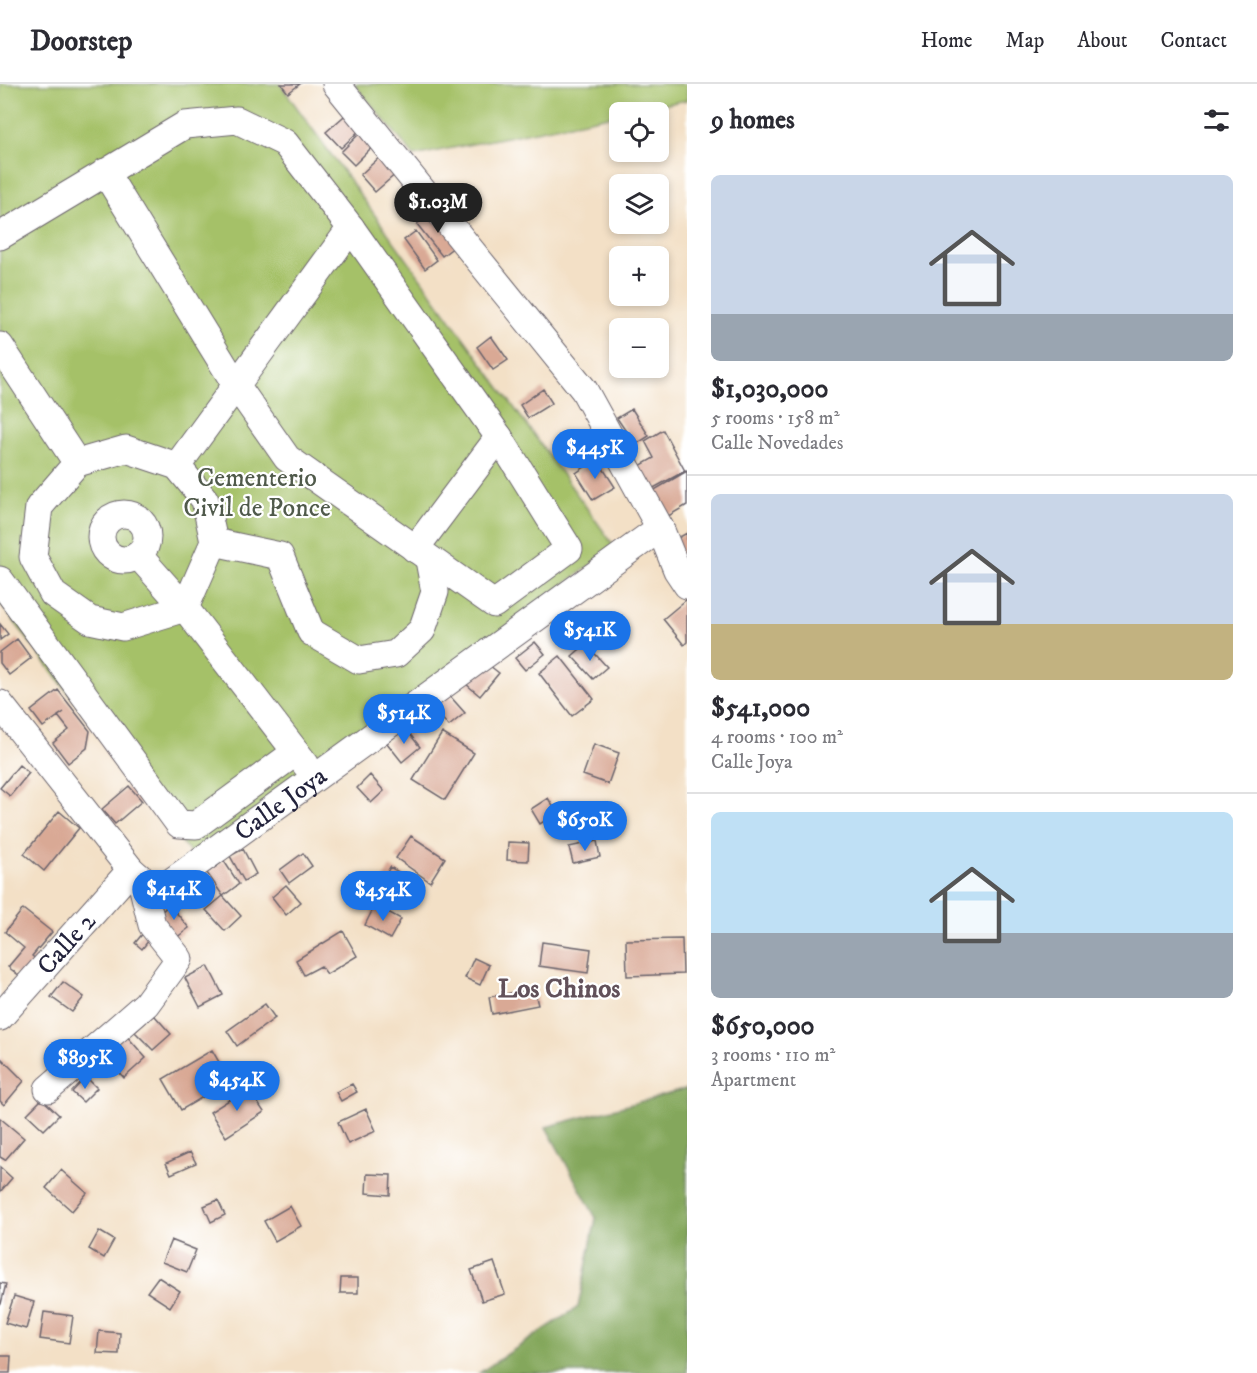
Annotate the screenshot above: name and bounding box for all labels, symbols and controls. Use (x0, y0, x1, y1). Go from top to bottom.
text: Doorstep (30, 24, 132, 59)
text: Home (921, 28, 973, 54)
text: Map (1006, 28, 1044, 54)
text: About (1077, 28, 1128, 54)
text: Contact (1161, 28, 1227, 54)
map controls (609, 102, 669, 378)
button: locate (609, 102, 669, 162)
text: 9 homes (711, 104, 795, 137)
icon: filters (1200, 104, 1233, 137)
button: layers (609, 174, 669, 234)
pin: $1.03M (389, 183, 487, 234)
text: $1.03M (408, 190, 468, 215)
icon: home (918, 214, 1026, 322)
button: + (609, 246, 669, 306)
button: − (609, 318, 669, 378)
text: $1,030,000 (711, 373, 828, 406)
text: 5 rooms · 158 m² (711, 406, 840, 431)
pin: $445K (553, 429, 637, 480)
text: Calle Novedades (711, 431, 844, 456)
text: $445K (566, 436, 624, 461)
park label: Cementerio Civil de Ponce (183, 462, 331, 525)
icon: home (918, 533, 1026, 641)
pin: $541K (548, 611, 632, 662)
text: $541K (564, 618, 616, 643)
text: $541,000 (711, 692, 810, 725)
pin: $514K (362, 694, 446, 745)
text: $514K (377, 701, 431, 726)
text: 4 rooms · 100 m² (711, 725, 843, 750)
text: Calle Joya (711, 750, 793, 775)
street label: Calle Joya (228, 760, 334, 849)
pin: $650K (543, 801, 627, 852)
text: $650K (557, 808, 613, 833)
icon: home (918, 851, 1026, 959)
pin: $414K (132, 870, 216, 921)
pin: $454K (341, 871, 425, 922)
text: $414K (146, 877, 202, 902)
text: $454K (355, 878, 411, 903)
street label: Calle 2 (30, 906, 104, 982)
district label: Los Chinos (498, 972, 620, 1006)
text: $650,000 (711, 1010, 815, 1043)
pin: $895K (43, 1039, 127, 1090)
text: 3 rooms · 110 m² (711, 1043, 835, 1068)
text: $895K (58, 1046, 112, 1071)
pin: $454K (195, 1061, 279, 1112)
text: $454K (209, 1068, 265, 1093)
text: Apartment (711, 1068, 796, 1093)

